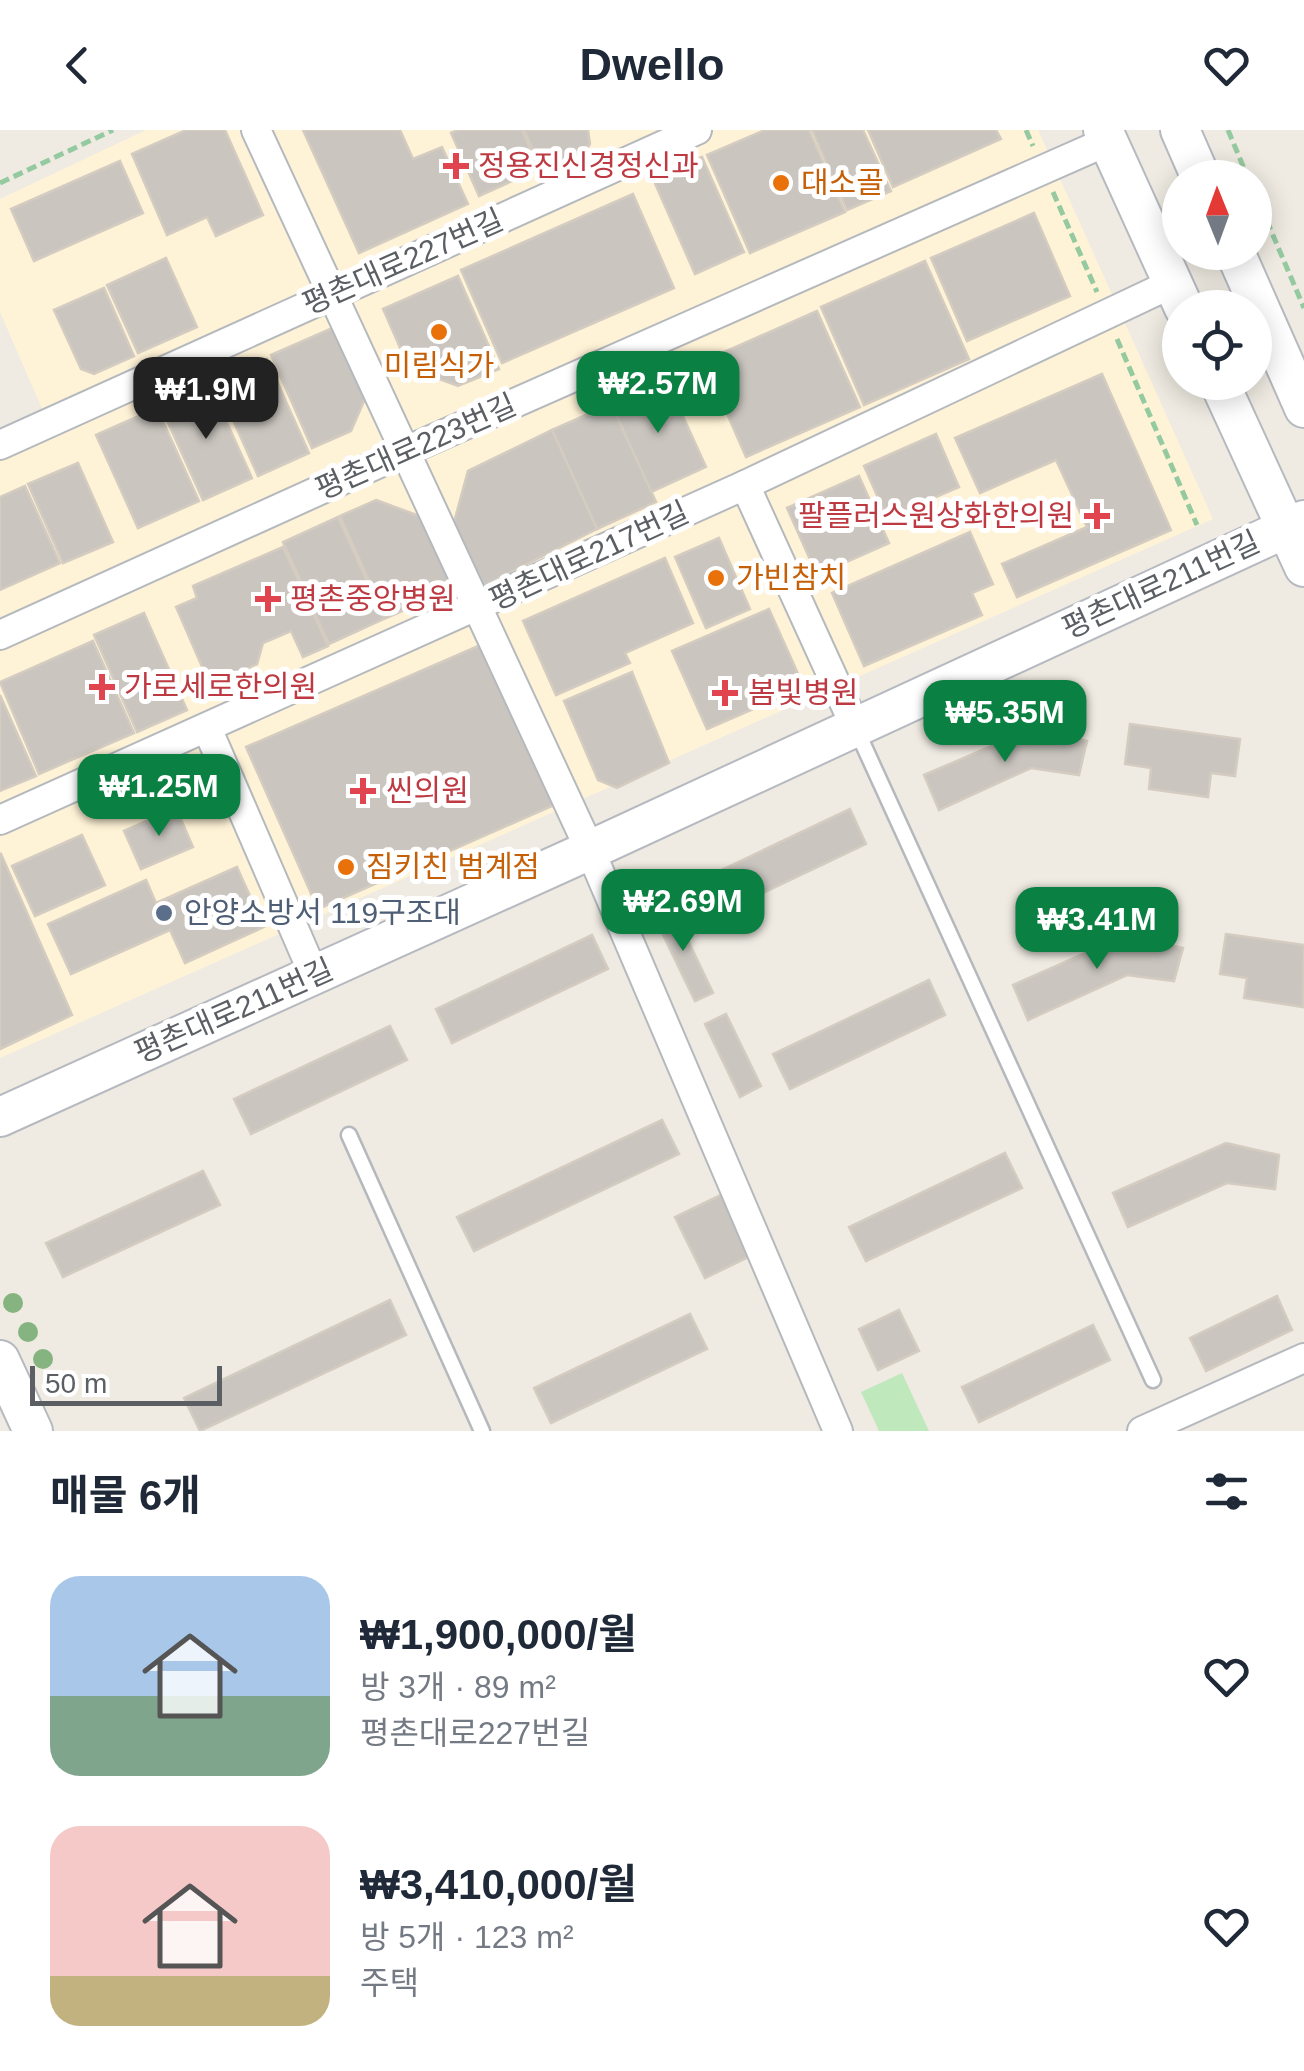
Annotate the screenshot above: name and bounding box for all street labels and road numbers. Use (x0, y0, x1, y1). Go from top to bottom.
street label: 평촌대로227번길 (298, 203, 508, 320)
street label: 평촌대로223번길 (311, 388, 521, 505)
street label: 평촌대로217번길 (484, 495, 693, 616)
street label: 평촌대로211번길 (1057, 524, 1264, 645)
street label: 평촌대로211번길 (130, 952, 338, 1069)

